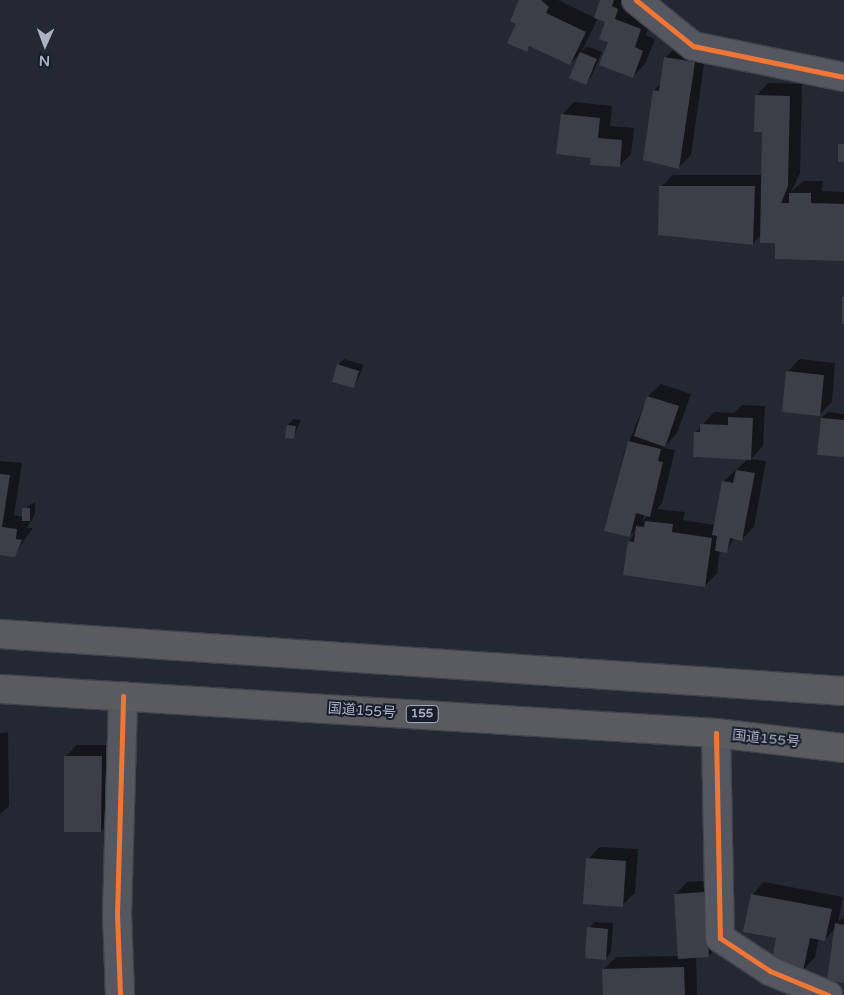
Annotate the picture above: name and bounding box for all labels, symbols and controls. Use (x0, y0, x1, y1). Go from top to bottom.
north arrow (20, 20, 70, 70)
text: N (39, 52, 50, 69)
street label: 国道155号 (327, 700, 397, 722)
road number: 155 (404, 704, 440, 724)
street label: 国道155号 (731, 727, 801, 751)

